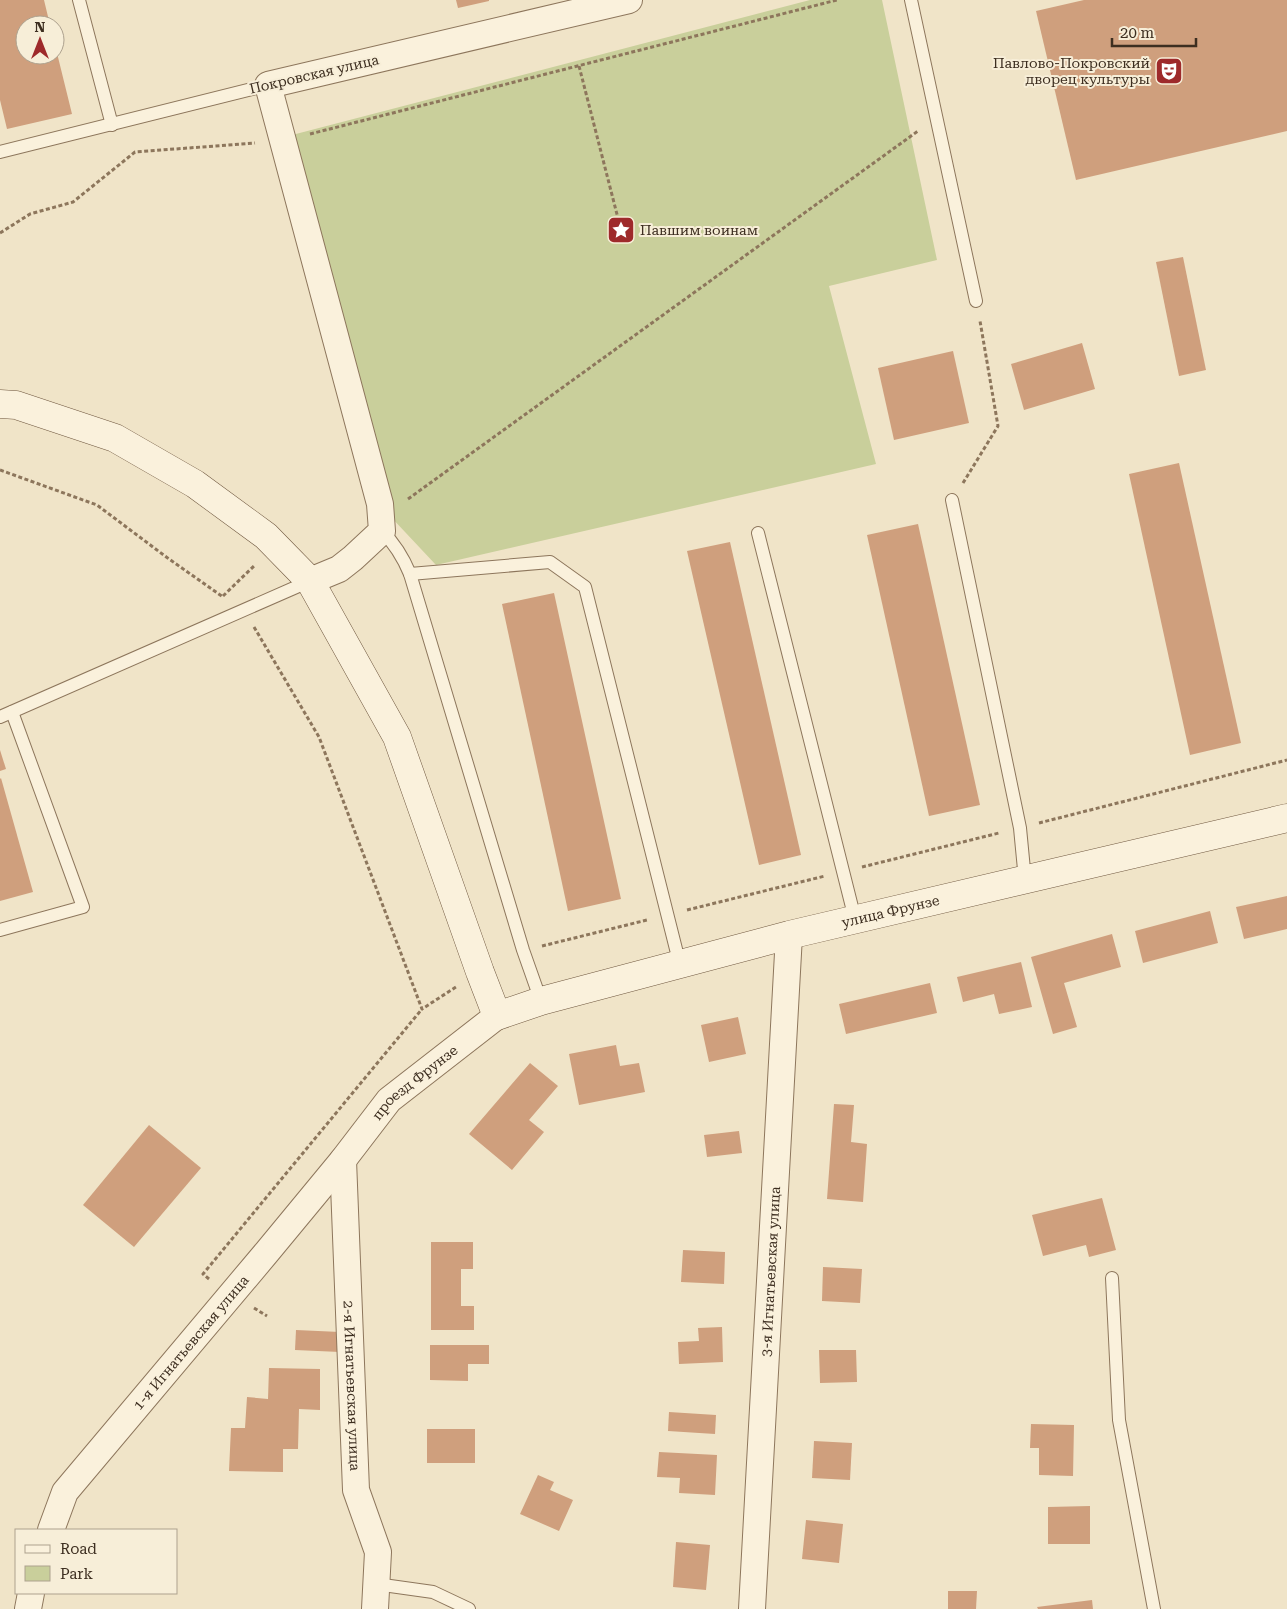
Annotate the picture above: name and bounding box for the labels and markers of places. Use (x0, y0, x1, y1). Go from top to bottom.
place label: Павлово-Покровский дворец культуры (993, 55, 1150, 87)
theatre icon: Павлово-Покровский дворец культуры (1154, 56, 1184, 86)
place icon: Павшим воинам (606, 215, 636, 245)
place label: Павшим воинам (640, 222, 758, 238)

